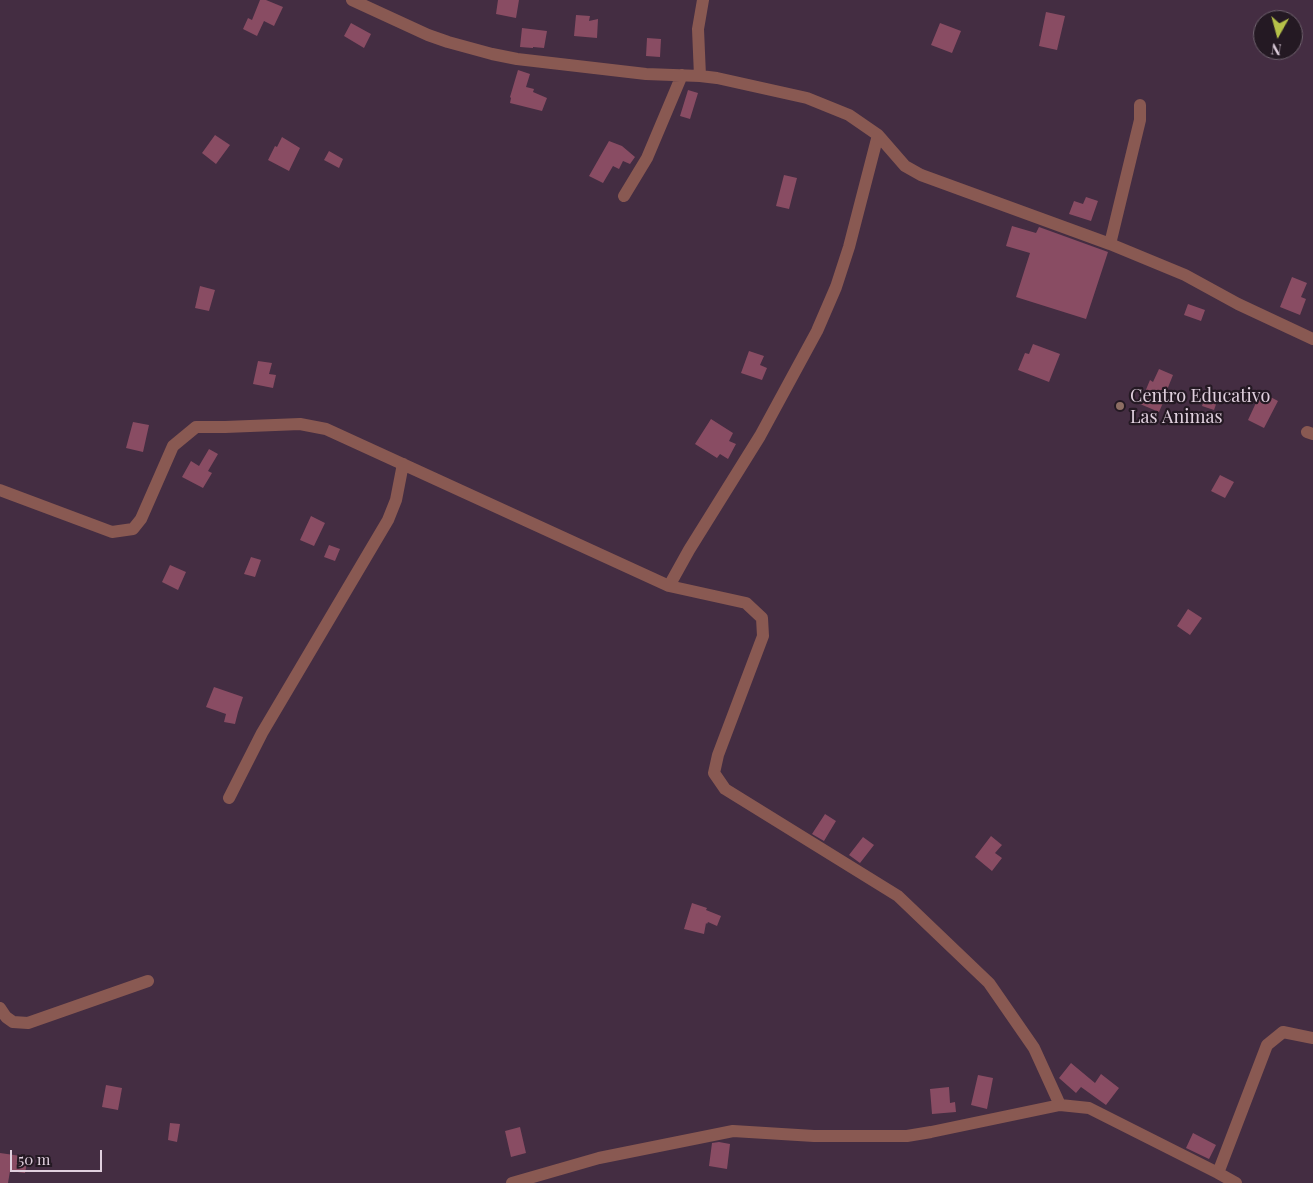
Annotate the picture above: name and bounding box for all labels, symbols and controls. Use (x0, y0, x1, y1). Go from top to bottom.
north arrow (1253, 10, 1303, 60)
text: N (1270, 39, 1282, 59)
place label: Centro Educativo Las Animas (1130, 385, 1270, 428)
marker: Centro Educativo Las Animas (1114, 400, 1126, 412)
scale bar (12, 1140, 105, 1172)
text: 50 m (18, 1149, 50, 1169)

